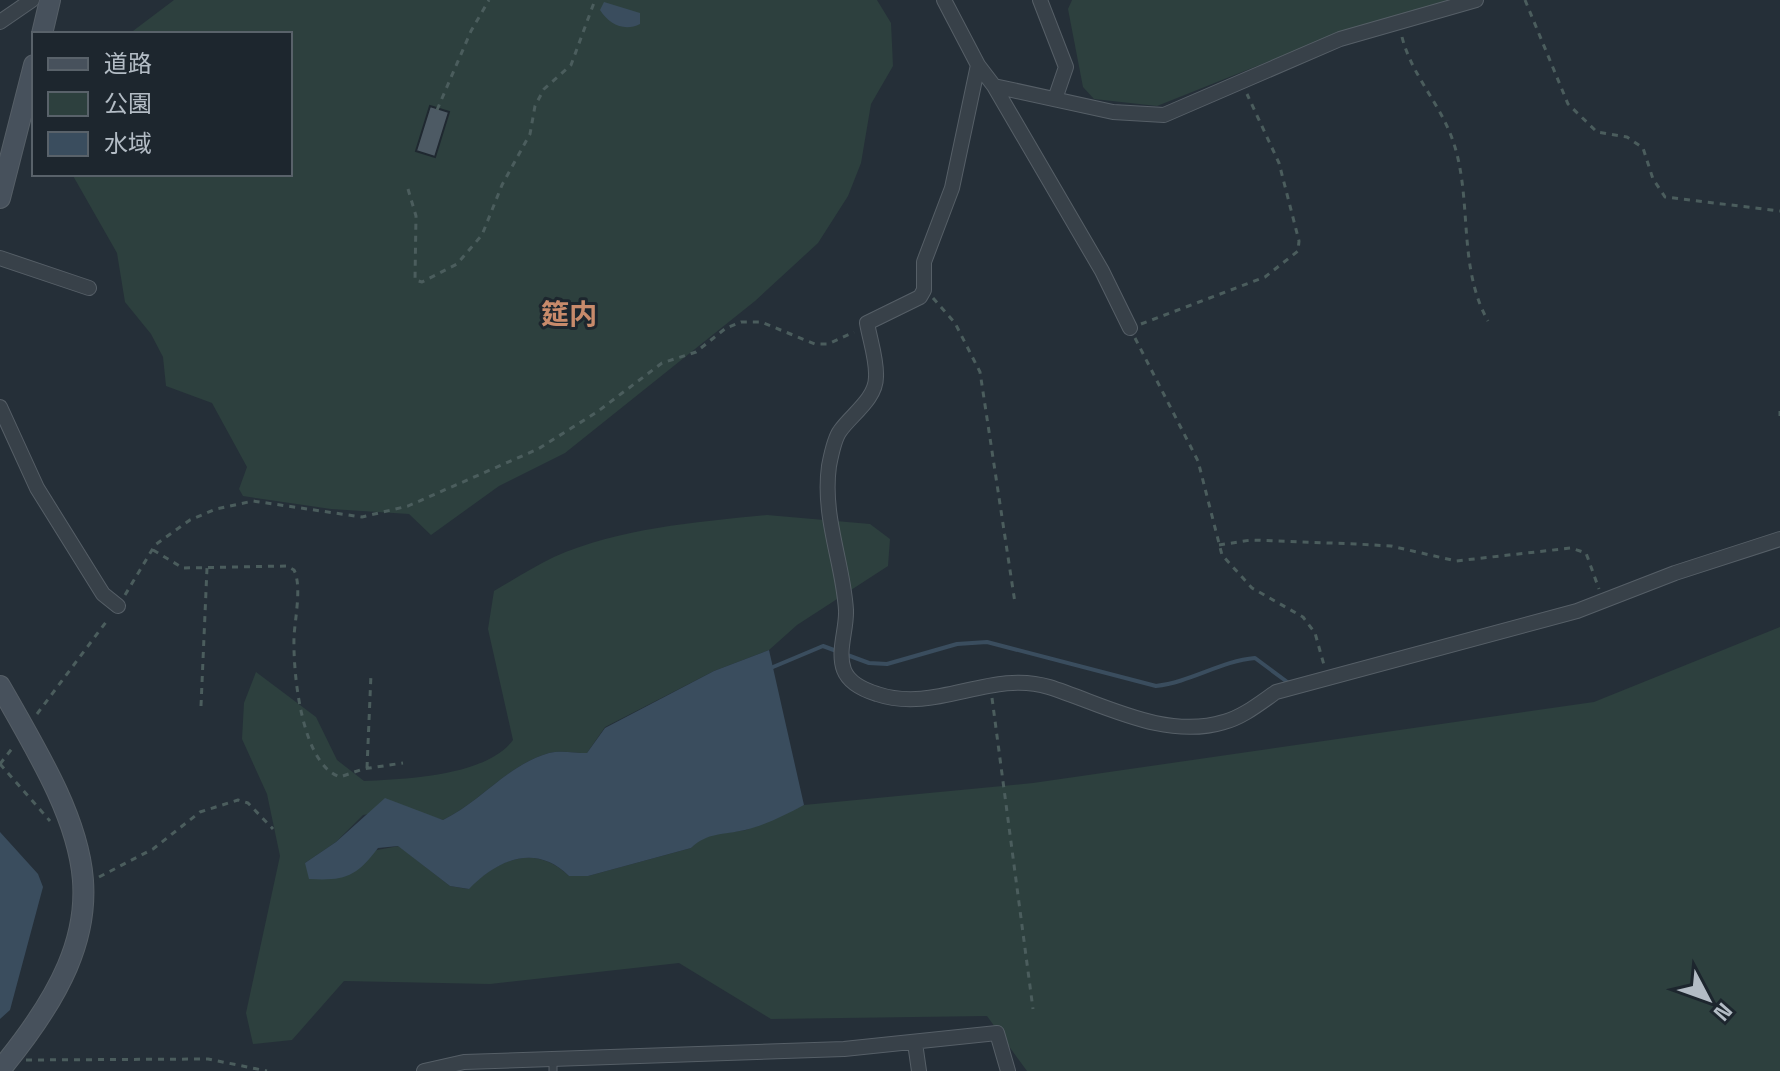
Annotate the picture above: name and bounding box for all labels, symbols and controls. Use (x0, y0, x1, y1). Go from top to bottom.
legend (32, 32, 292, 176)
text: 道路 (104, 48, 152, 79)
text: 公園 (104, 88, 152, 119)
text: 水域 (104, 128, 152, 159)
district label: 筵内 (541, 296, 597, 332)
north arrow (1668, 959, 1748, 1039)
text: N (1708, 997, 1738, 1027)

